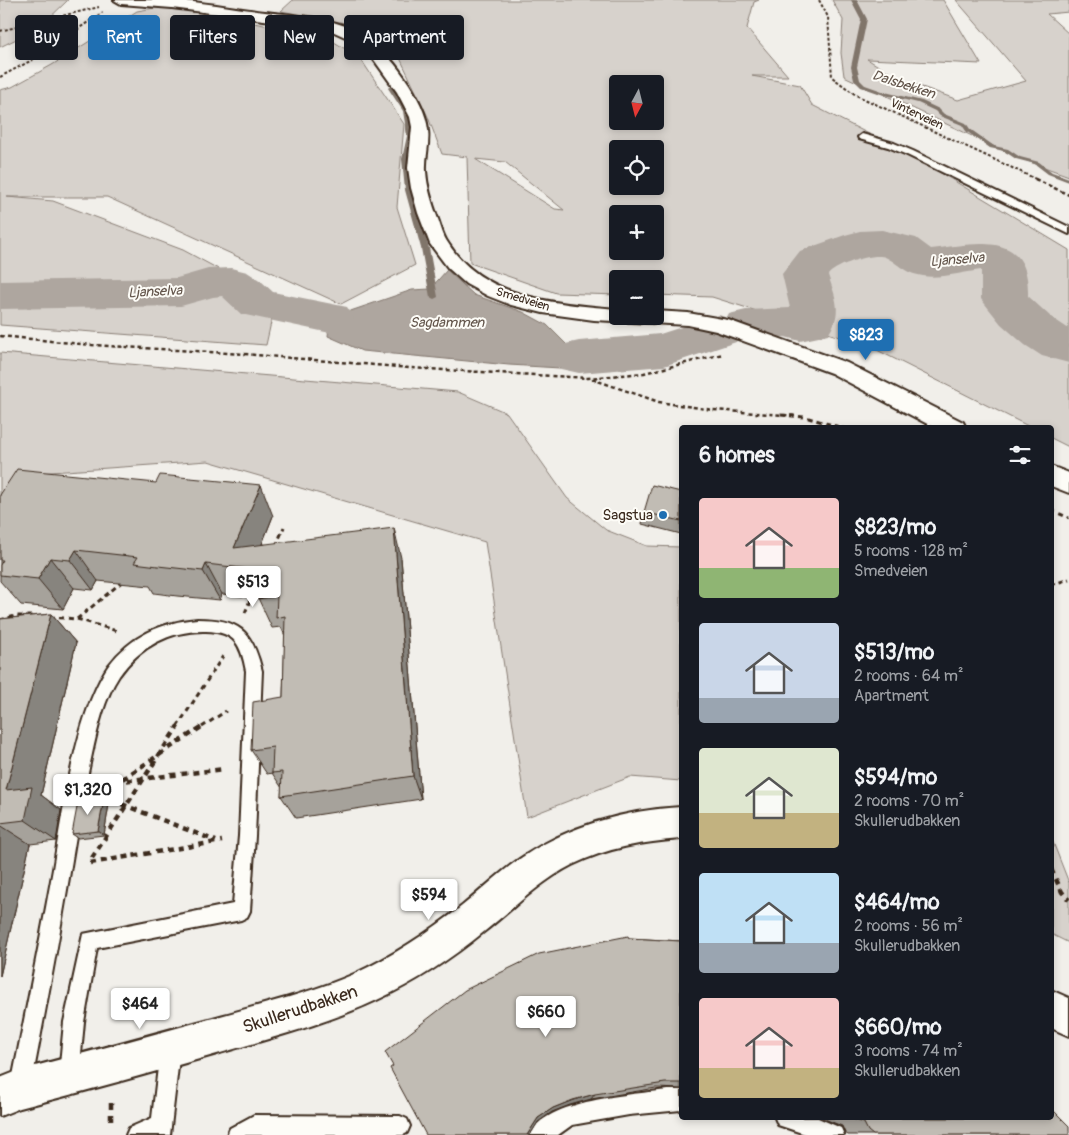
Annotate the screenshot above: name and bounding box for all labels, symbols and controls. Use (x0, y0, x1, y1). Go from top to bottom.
chip: Buy (15, 15, 78, 60)
chip: Rent (88, 15, 160, 60)
chip: Filters (170, 15, 255, 60)
chip: New (265, 15, 334, 60)
chip: Apartment (344, 15, 464, 60)
water label: Dalsbekken (870, 66, 938, 103)
north arrow (609, 75, 664, 130)
map controls (609, 75, 664, 325)
street label: Vinterveien (888, 96, 946, 133)
button: locate (609, 140, 664, 195)
button: + (609, 205, 664, 260)
water label: Ljanselva (929, 249, 986, 270)
button: − (609, 270, 664, 325)
water label: Ljanselva (128, 282, 184, 301)
street label: Smedveien (494, 284, 552, 315)
water label: Sagdammen (410, 314, 485, 331)
pin: $823 (836, 318, 896, 361)
text: $823 (849, 325, 883, 345)
icon: filters (1006, 441, 1034, 469)
text: 6 homes (699, 442, 775, 469)
place label: Sagstua (602, 506, 653, 525)
marker: Sagstua (657, 509, 669, 521)
text: $823/mo (854, 514, 936, 541)
icon: home (739, 518, 799, 578)
text: 5 rooms · 128 m² (854, 541, 968, 561)
text: Smedveien (854, 561, 928, 581)
pin: $513 (223, 566, 283, 608)
text: $513 (237, 572, 269, 592)
text: $513/mo (854, 639, 934, 666)
icon: home (739, 643, 799, 703)
text: 2 rooms · 64 m² (854, 666, 964, 686)
text: Apartment (854, 686, 929, 706)
text: $594/mo (854, 764, 937, 791)
icon: home (739, 768, 799, 828)
pin: $1,320 (47, 774, 129, 816)
text: $1,320 (64, 780, 112, 800)
text: 2 rooms · 70 m² (854, 791, 964, 811)
text: Skullerudbakken (854, 811, 960, 831)
pin: $594 (399, 878, 459, 921)
text: $594 (412, 885, 446, 905)
text: $464/mo (854, 889, 939, 916)
icon: home (739, 893, 799, 953)
text: 2 rooms · 56 m² (854, 916, 963, 936)
text: Skullerudbakken (854, 936, 960, 956)
street label: Skullerudbakken (240, 980, 361, 1039)
pin: $464 (110, 988, 170, 1030)
text: $464 (122, 994, 158, 1014)
pin: $660 (516, 996, 576, 1038)
text: $660 (527, 1002, 565, 1022)
text: $660/mo (854, 1014, 942, 1041)
icon: home (739, 1018, 799, 1078)
text: 3 rooms · 74 m² (854, 1041, 963, 1061)
text: Skullerudbakken (854, 1061, 960, 1081)

